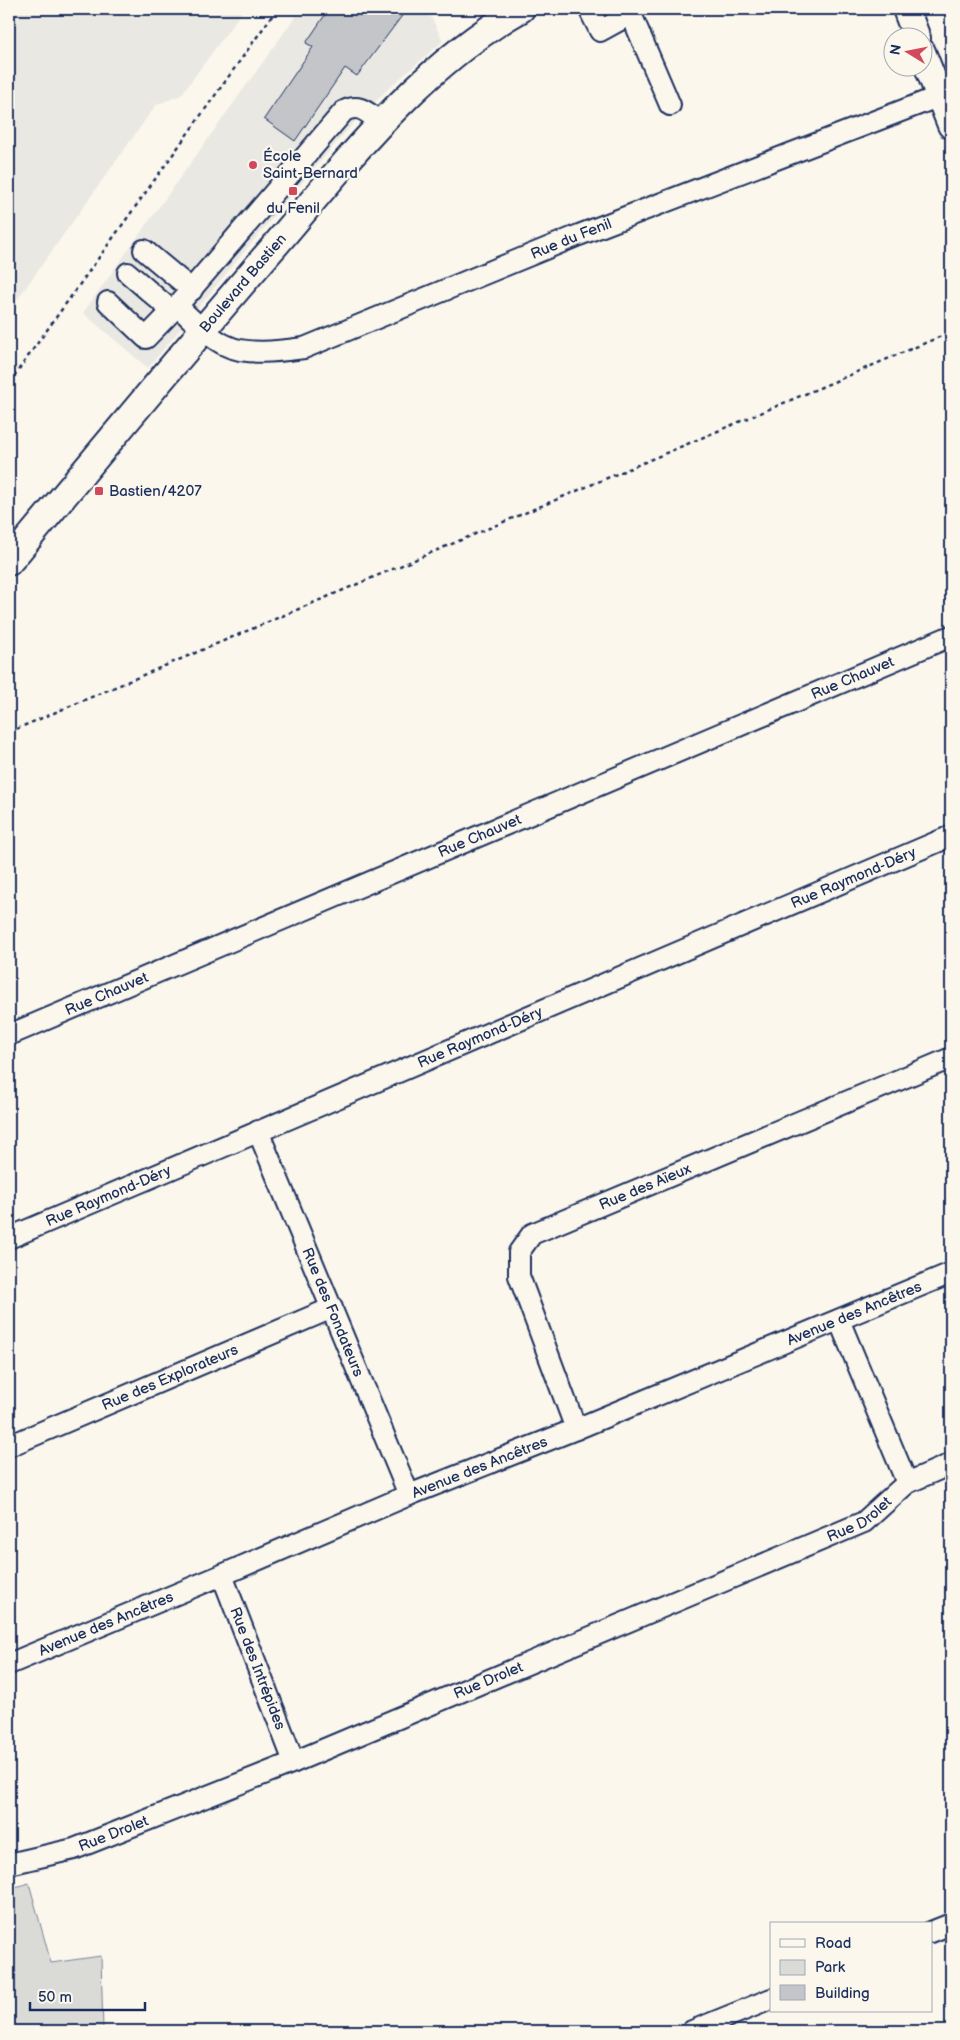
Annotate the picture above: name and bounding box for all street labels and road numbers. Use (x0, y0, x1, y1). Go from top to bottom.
street label: Rue du Fenil (528, 214, 615, 264)
street label: Boulevard Bastien (196, 230, 291, 337)
street label: Rue Chauvet (808, 652, 897, 704)
street label: Rue Chauvet (435, 810, 524, 862)
street label: Rue Raymond-Déry (788, 843, 919, 913)
street label: Rue Chauvet (62, 968, 152, 1020)
street label: Rue Raymond-Déry (415, 1002, 546, 1073)
street label: Rue des Aïeux (596, 1159, 694, 1215)
street label: Rue Raymond-Déry (43, 1161, 174, 1231)
street label: Rue des Fondateurs (297, 1245, 368, 1380)
street label: Avenue des Ancêtres (784, 1277, 925, 1350)
street label: Rue des Explorateurs (99, 1340, 242, 1415)
street label: Avenue des Ancêtres (409, 1432, 551, 1503)
street label: Rue Drolet (824, 1492, 896, 1547)
street label: Avenue des Ancêtres (36, 1587, 177, 1661)
street label: Rue des Intrépides (225, 1604, 290, 1733)
street label: Rue Drolet (451, 1658, 526, 1704)
street label: Rue Drolet (76, 1811, 151, 1856)

